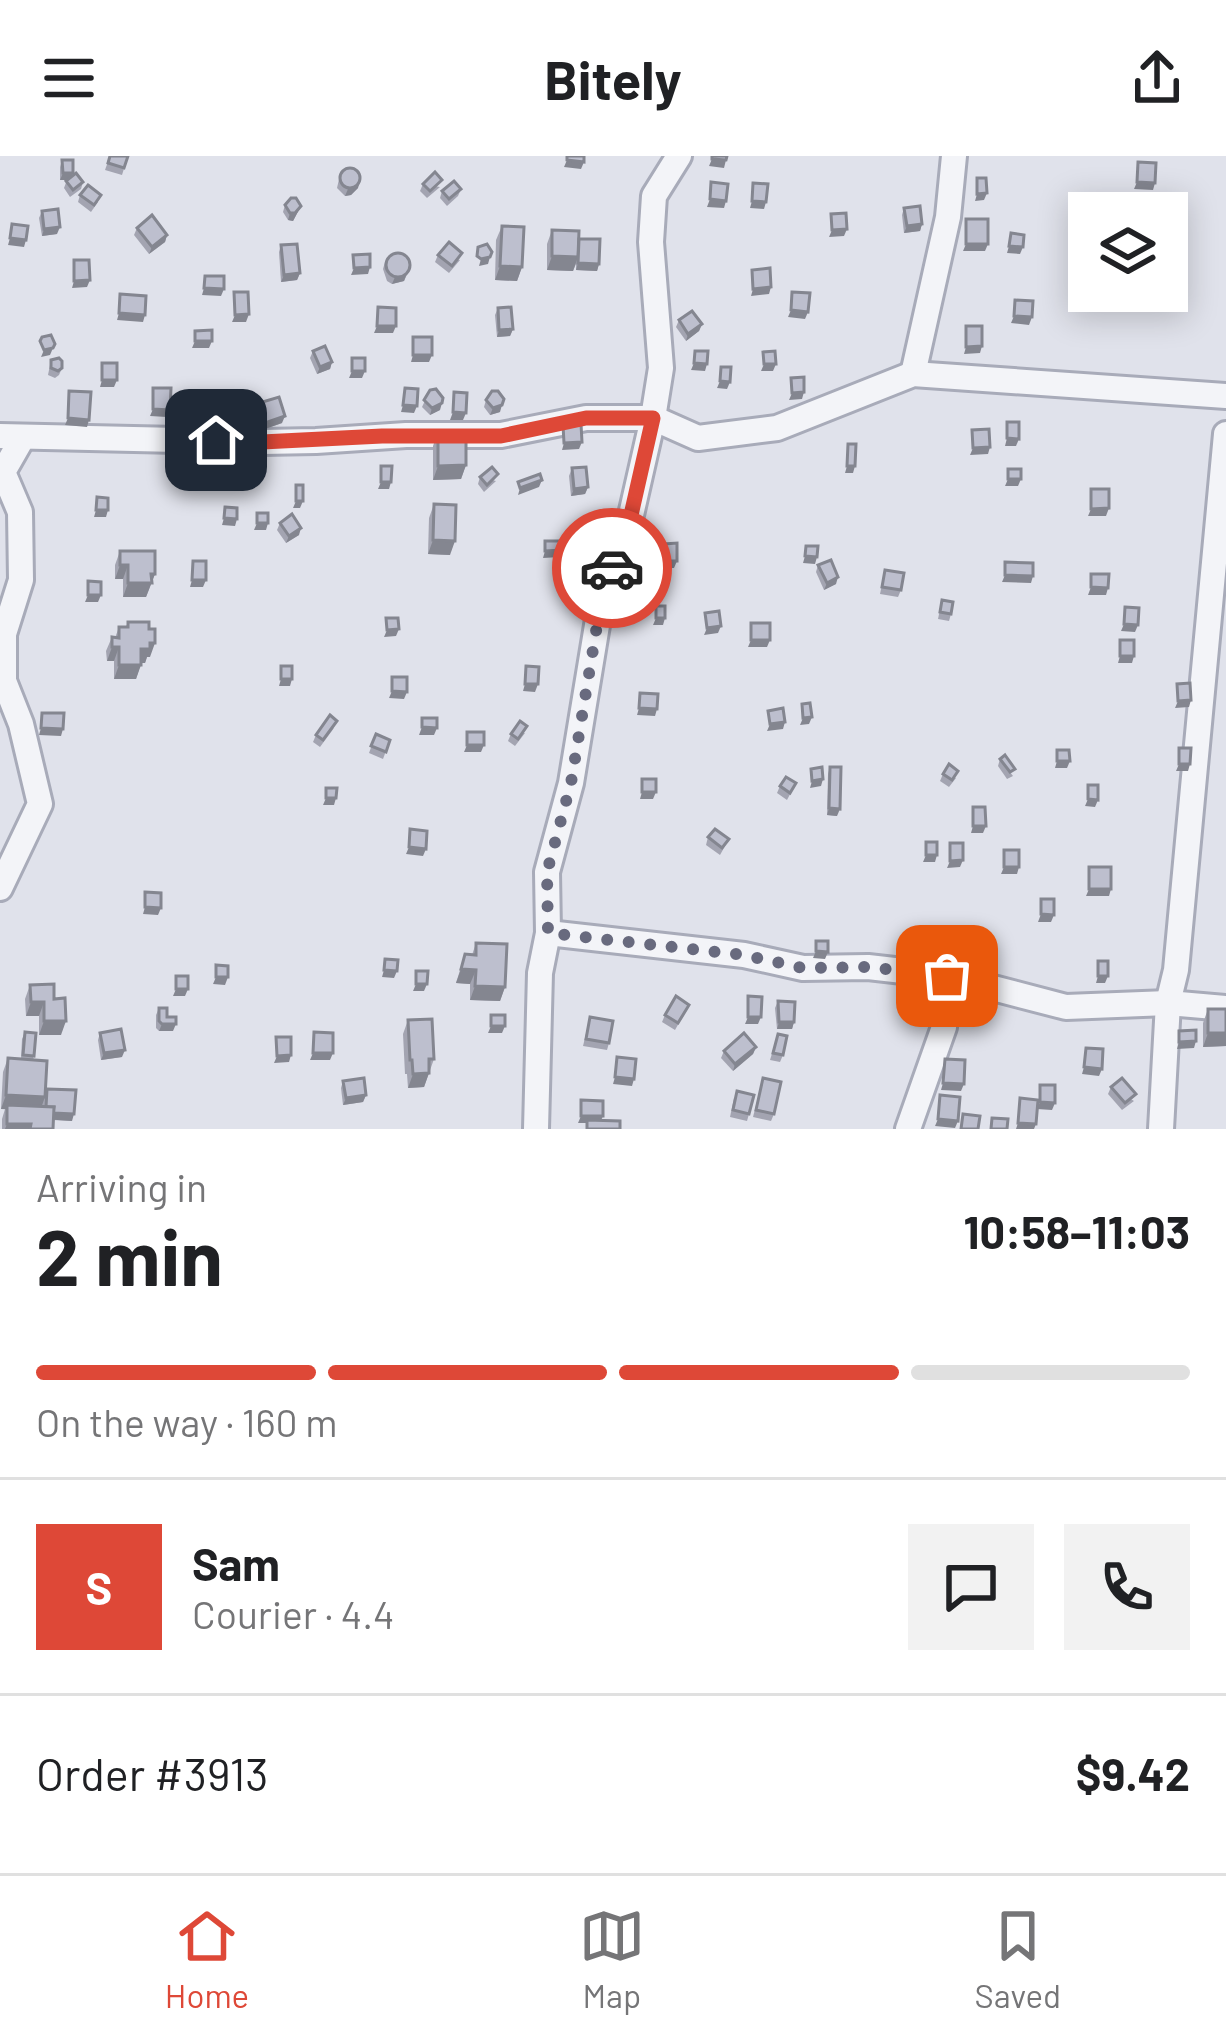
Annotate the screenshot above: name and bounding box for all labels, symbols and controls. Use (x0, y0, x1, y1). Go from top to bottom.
icon: menu (36, 45, 102, 111)
icon: share (1124, 45, 1190, 111)
text: Bitely (544, 46, 682, 111)
map controls (1068, 192, 1188, 312)
button: layers (1068, 192, 1188, 312)
pin (165, 389, 267, 491)
icon: home (183, 407, 249, 473)
courier (552, 508, 672, 628)
icon: car (579, 535, 645, 601)
pin (896, 925, 998, 1027)
icon: bag (914, 943, 980, 1009)
text: Arriving in (36, 1163, 207, 1210)
text: 10:58–11:03 (964, 1204, 1190, 1258)
text: 2 min (36, 1208, 223, 1302)
text: On the way · 160 m (36, 1398, 338, 1445)
button: chat (908, 1524, 1034, 1650)
button: phone (1064, 1524, 1190, 1650)
text: Sam (192, 1536, 280, 1590)
text: S (86, 1560, 112, 1614)
text: Courier · 4.4 (192, 1590, 395, 1637)
text: Order #3913 (36, 1746, 268, 1800)
text: $9.42 (1076, 1746, 1190, 1800)
tab: Home (165, 1903, 249, 2015)
tab: Map (579, 1903, 645, 2015)
tab: Saved (975, 1903, 1061, 2015)

